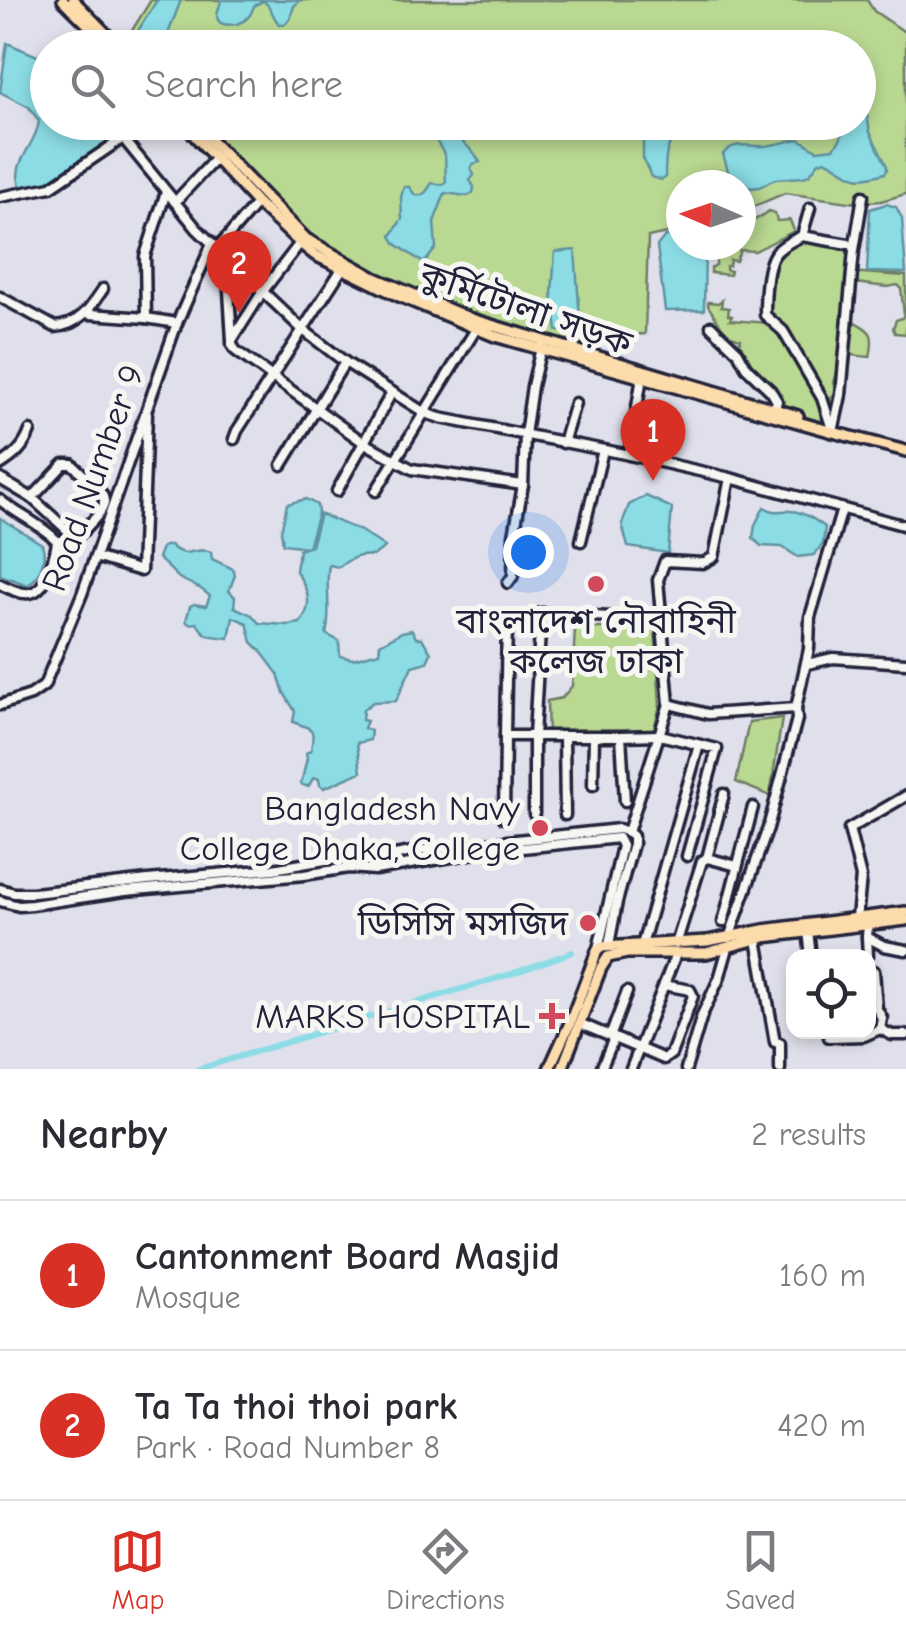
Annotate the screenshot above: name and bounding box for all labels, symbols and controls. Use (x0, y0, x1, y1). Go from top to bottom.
search box (30, 30, 876, 140)
icon: search (65, 58, 120, 113)
text: Search here (145, 63, 343, 107)
north arrow (666, 170, 756, 260)
pin: 2 (206, 230, 272, 313)
street label: কুর্মিটোলা সড়ক (414, 252, 638, 365)
street label: Road Number 9 (33, 359, 153, 597)
pin: 1 (620, 398, 686, 481)
your location (503, 527, 554, 578)
marker: বাংলাদেশ নৌবাহিনী কলেজ ঢাকা (585, 573, 607, 595)
place label: বাংলাদেশ নৌবাহিনী কলেজ ঢাকা (455, 601, 736, 682)
place label: Bangladesh Navy College Dhaka, College (180, 788, 520, 869)
marker: Bangladesh Navy College Dhaka, College (529, 817, 551, 839)
place label: ডিসিসি মসজিদ (357, 903, 569, 944)
marker: ডিসিসি মসজিদ (577, 912, 599, 934)
map controls (786, 949, 876, 1039)
button: locate (786, 949, 876, 1039)
place label: MARKS HOSPITAL (255, 996, 530, 1037)
marker: MARKS HOSPITAL (539, 1003, 565, 1029)
text: Nearby (40, 1110, 167, 1159)
text: 2 results (751, 1116, 866, 1153)
text: Cantonment Board Masjid (135, 1235, 560, 1279)
text: 1 (66, 1257, 79, 1294)
text: 160 m (779, 1257, 866, 1294)
text: Mosque (135, 1279, 241, 1316)
text: Ta Ta thoi thoi park (135, 1385, 457, 1429)
text: 2 (65, 1407, 80, 1444)
text: 420 m (777, 1407, 866, 1444)
text: Park · Road Number 8 (135, 1429, 440, 1466)
tab: Map (110, 1524, 165, 1616)
tab: Directions (386, 1524, 505, 1616)
tab: Saved (726, 1524, 796, 1616)

